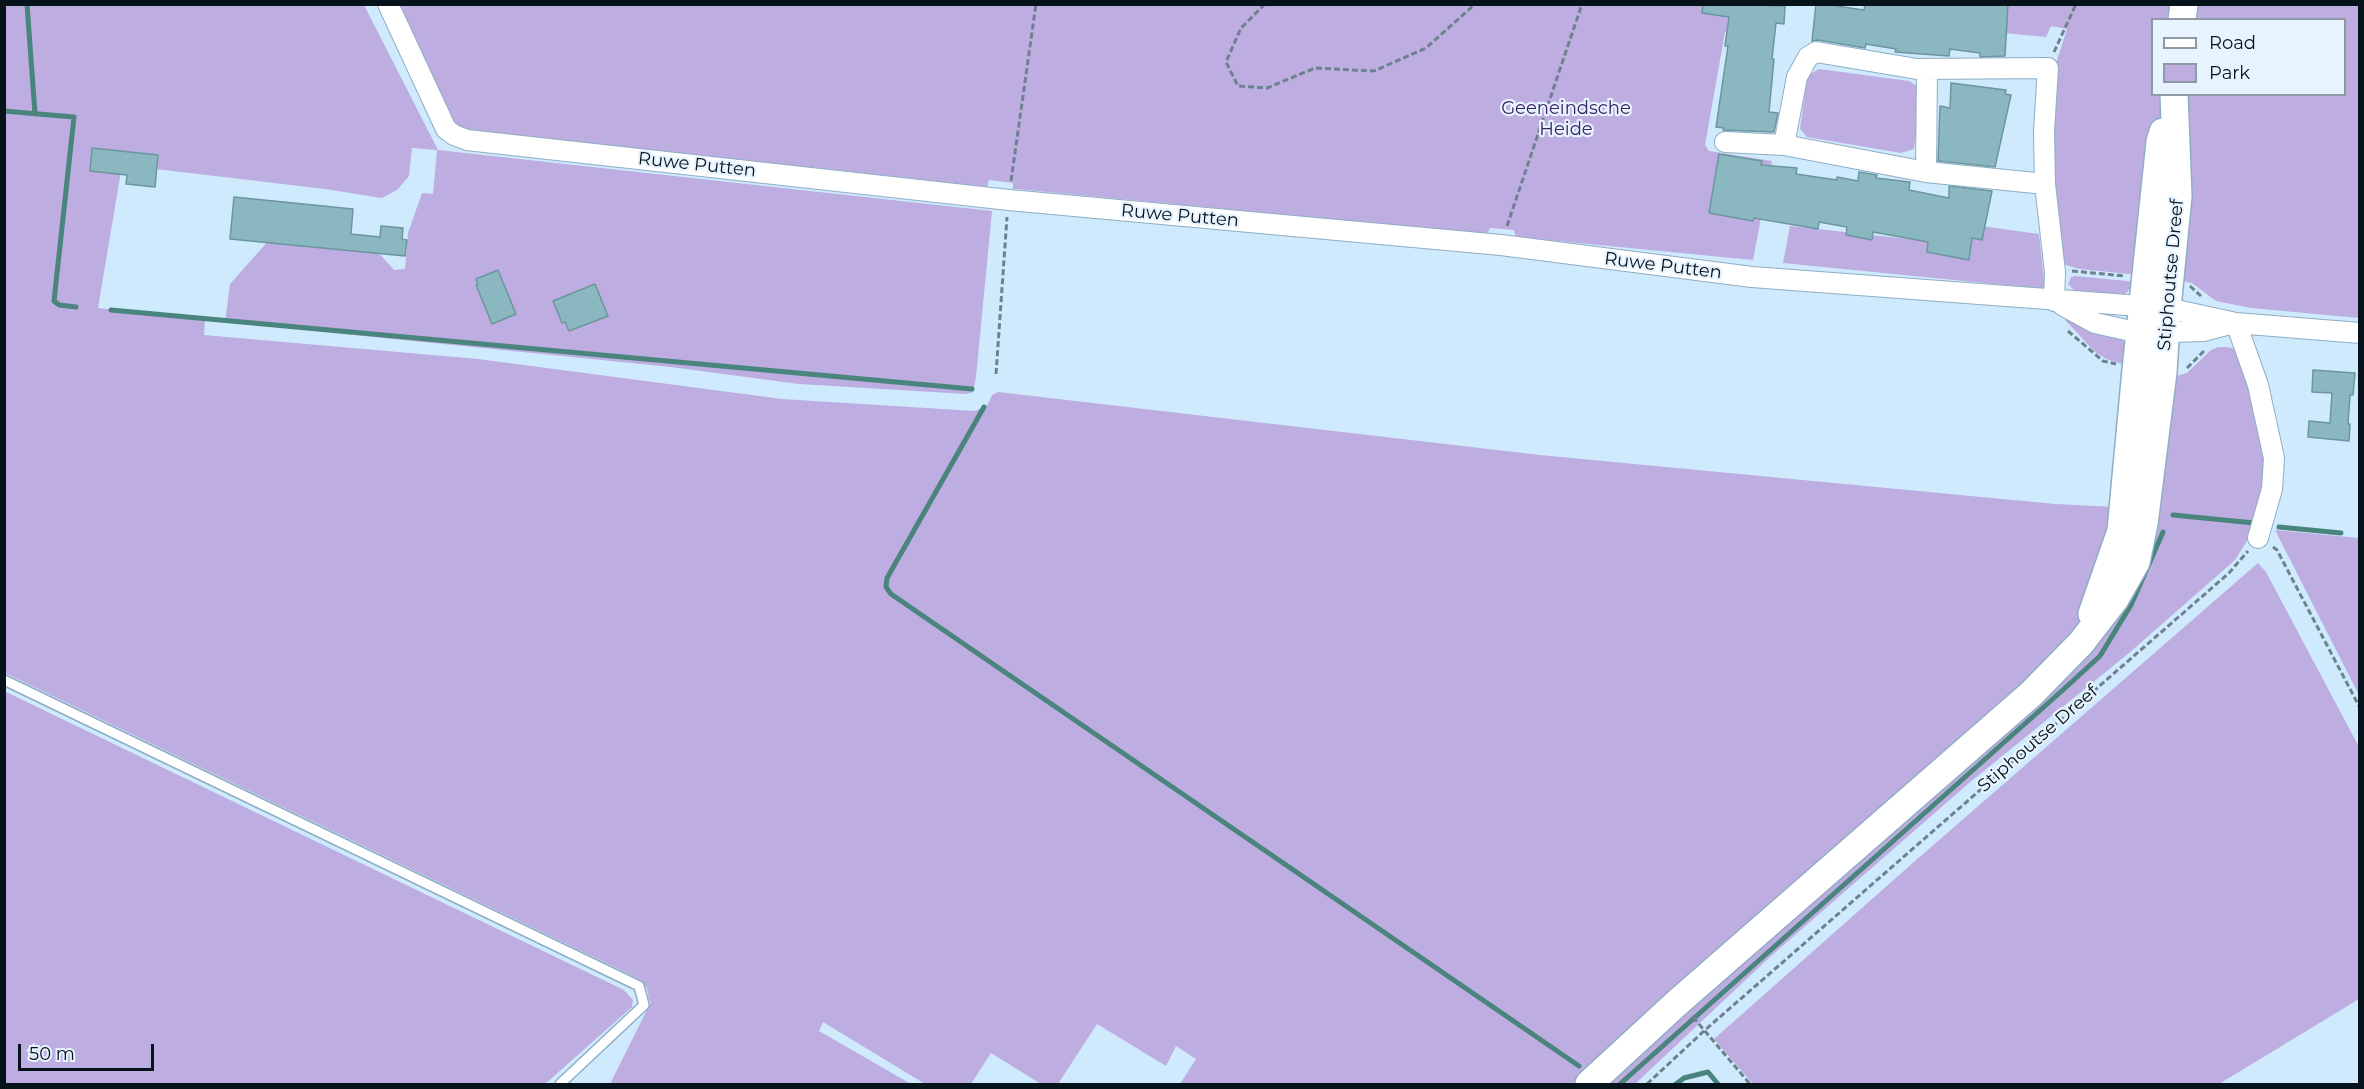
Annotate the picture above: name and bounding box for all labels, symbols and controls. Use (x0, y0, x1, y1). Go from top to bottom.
legend (2151, 18, 2346, 96)
text: Road (2209, 32, 2256, 54)
text: Park (2209, 62, 2250, 84)
park label: Geeneindsche Heide (1501, 98, 1631, 140)
street label: Ruwe Putten (637, 148, 757, 182)
street label: Stiphoutse Dreef (2154, 198, 2188, 352)
street label: Ruwe Putten (1120, 200, 1240, 232)
street label: Ruwe Putten (1603, 248, 1723, 284)
street label: Stiphoutse Dreef (1973, 681, 2103, 797)
scale bar (21, 1032, 158, 1070)
text: 50 m (29, 1043, 75, 1065)

